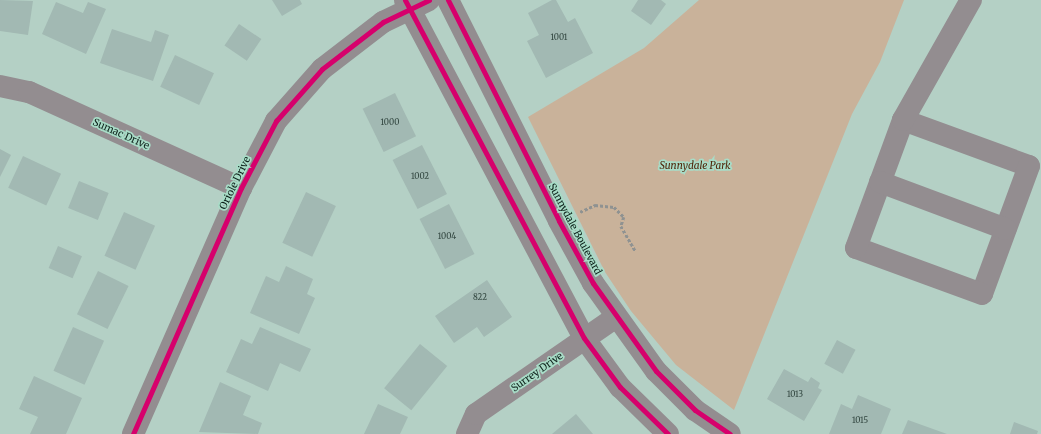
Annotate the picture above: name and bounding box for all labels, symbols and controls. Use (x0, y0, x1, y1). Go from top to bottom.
house number: 1001 (551, 33, 567, 43)
street label: Sumac Drive (91, 116, 151, 152)
house number: 1000 (381, 118, 399, 128)
street label: Oriole Drive (217, 155, 253, 211)
park label: Sunnydale Park (659, 160, 731, 172)
house number: 1002 (411, 172, 429, 182)
street label: Sunnydale Boulevard (546, 181, 604, 277)
house number: 1004 (438, 232, 456, 242)
house number: 822 (473, 293, 487, 303)
street label: Surrey Drive (509, 350, 565, 394)
house number: 1013 (787, 390, 803, 400)
house number: 1015 (852, 416, 868, 426)

